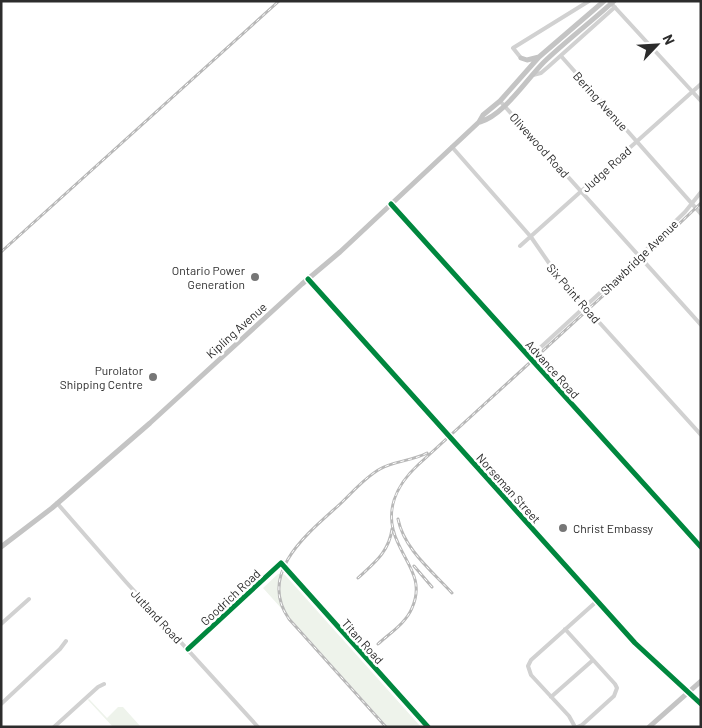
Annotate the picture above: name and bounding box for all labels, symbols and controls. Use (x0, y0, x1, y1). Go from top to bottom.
north arrow (632, 20, 682, 70)
text: N (660, 31, 679, 47)
street label: Bering Avenue (571, 69, 631, 133)
street label: Olivewood Road (507, 110, 573, 180)
street label: Judge Road (578, 143, 634, 195)
street label: Shawbridge Avenue (597, 217, 681, 297)
street label: Six Point Road (544, 260, 604, 326)
place label: Ontario Power Generation (172, 263, 246, 291)
marker: Ontario Power Generation (249, 271, 261, 283)
street label: Kipling Avenue (203, 299, 269, 361)
street label: Advance Road (523, 337, 583, 401)
place label: Purolator Shipping Centre (60, 363, 144, 391)
marker: Purolator Shipping Centre (147, 371, 159, 383)
street label: Norseman Street (474, 450, 544, 526)
place label: Christ Embassy (573, 521, 654, 535)
marker: Christ Embassy (557, 522, 569, 534)
street label: Goodrich Road (197, 566, 263, 628)
street label: Jutland Road (129, 586, 185, 646)
street label: Titan Road (339, 616, 387, 666)

